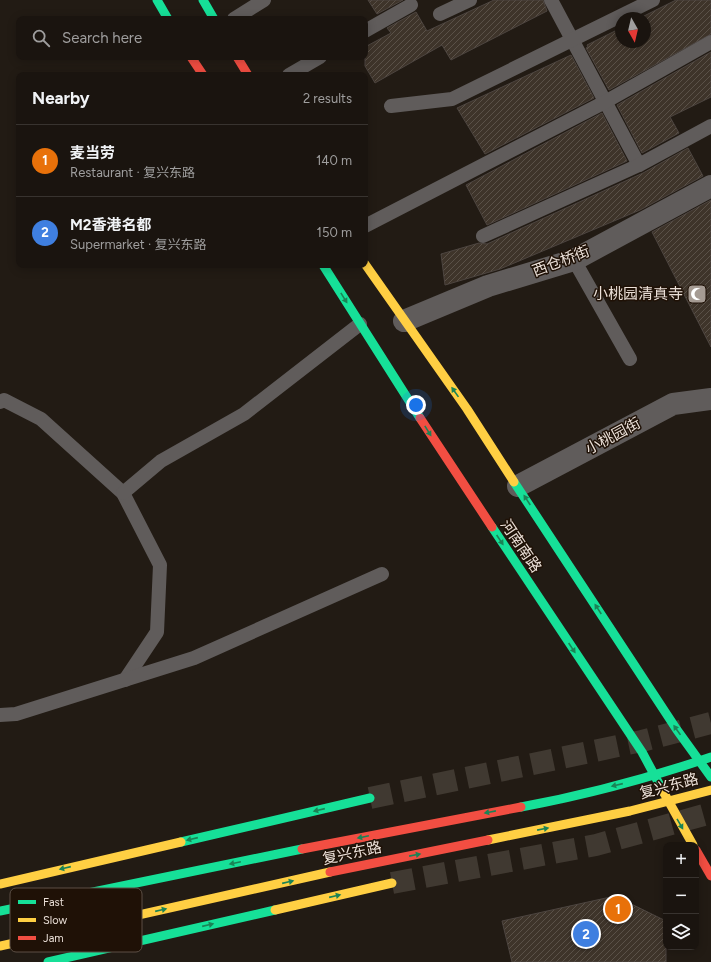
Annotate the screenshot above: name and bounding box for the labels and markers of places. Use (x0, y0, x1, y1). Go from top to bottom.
mosque icon: 小桃园清真寺 (686, 283, 708, 305)
place label: 小桃园清真寺 (593, 285, 683, 303)
pin: 1 (605, 894, 631, 924)
pin: 2 (573, 919, 599, 949)

